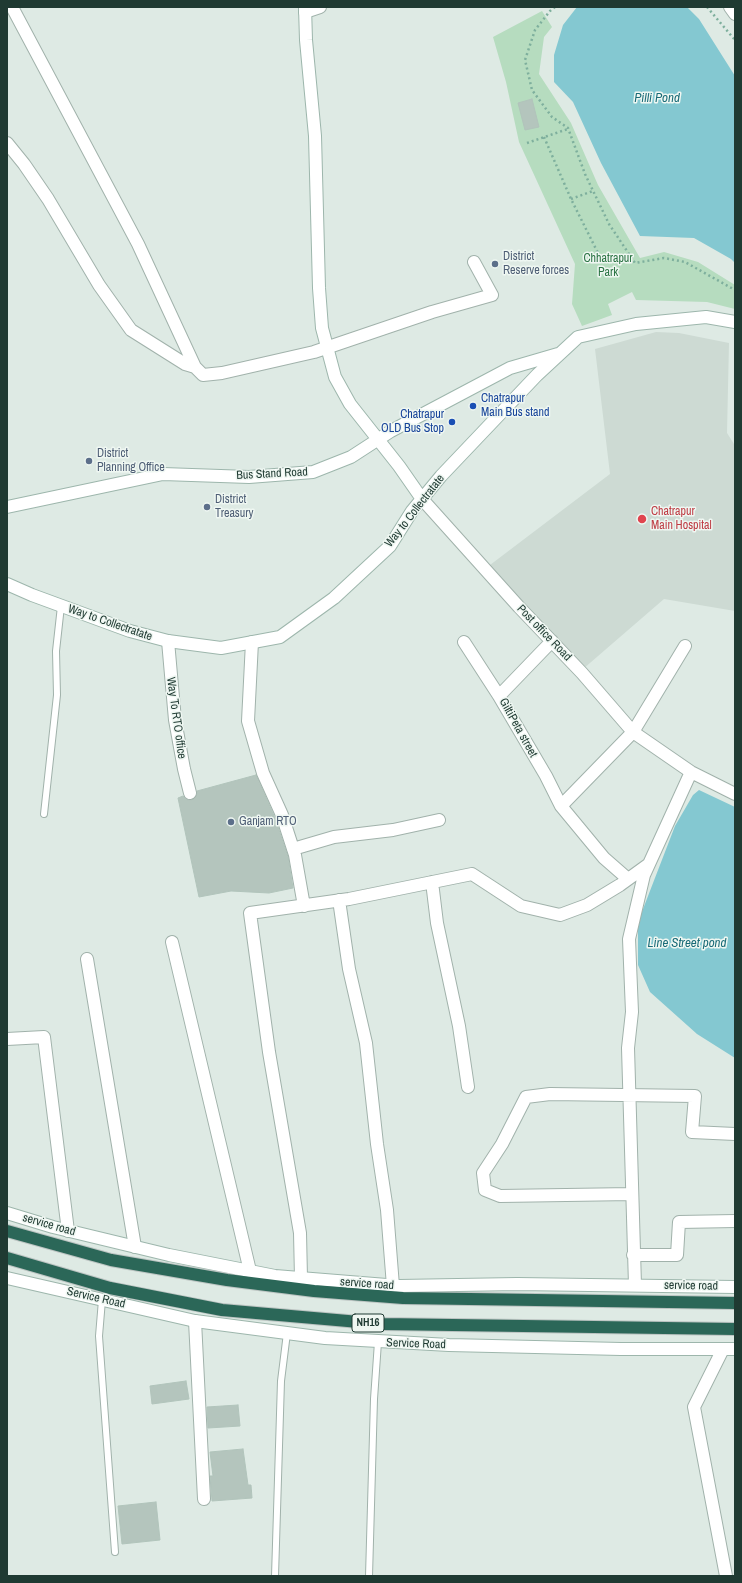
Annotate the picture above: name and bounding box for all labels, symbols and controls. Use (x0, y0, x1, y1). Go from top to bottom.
water label: Pilli Pond (634, 91, 680, 107)
place label: District Reserve forces (503, 250, 569, 278)
park label: Chhatrapur Park (583, 252, 633, 280)
marker: District Reserve forces (490, 259, 500, 269)
place label: Chatrapur Main Bus stand (481, 392, 549, 420)
marker: Chatrapur Main Bus stand (468, 401, 478, 411)
place label: Chatrapur OLD Bus Stop (381, 408, 444, 436)
marker: Chatrapur OLD Bus Stop (447, 417, 457, 427)
place label: District Planning Office (97, 447, 165, 475)
marker: District Planning Office (84, 456, 94, 466)
street label: Bus Stand Road (236, 465, 308, 483)
street label: Way to Collectratate (382, 472, 448, 550)
place label: District Treasury (215, 493, 253, 521)
marker: District Treasury (202, 502, 212, 512)
place label: Chatrapur Main Hospital (651, 505, 712, 533)
marker: Chatrapur Main Hospital (636, 513, 648, 525)
street label: Way to Collectratate (66, 602, 154, 644)
street label: Post office Road (514, 602, 574, 664)
street label: Way To RTO office (163, 676, 189, 760)
street label: GiltiPeta street (496, 696, 540, 760)
place label: Ganjam RTO (239, 815, 297, 829)
marker: Ganjam RTO (226, 817, 236, 827)
water label: Line Street pond (648, 936, 726, 952)
street label: service road (21, 1211, 77, 1239)
street label: service road (339, 1275, 395, 1293)
street label: service road (664, 1278, 718, 1294)
street label: Service Road (65, 1284, 127, 1312)
road number: NH16 (352, 1314, 384, 1332)
street label: Service Road (386, 1336, 446, 1352)

